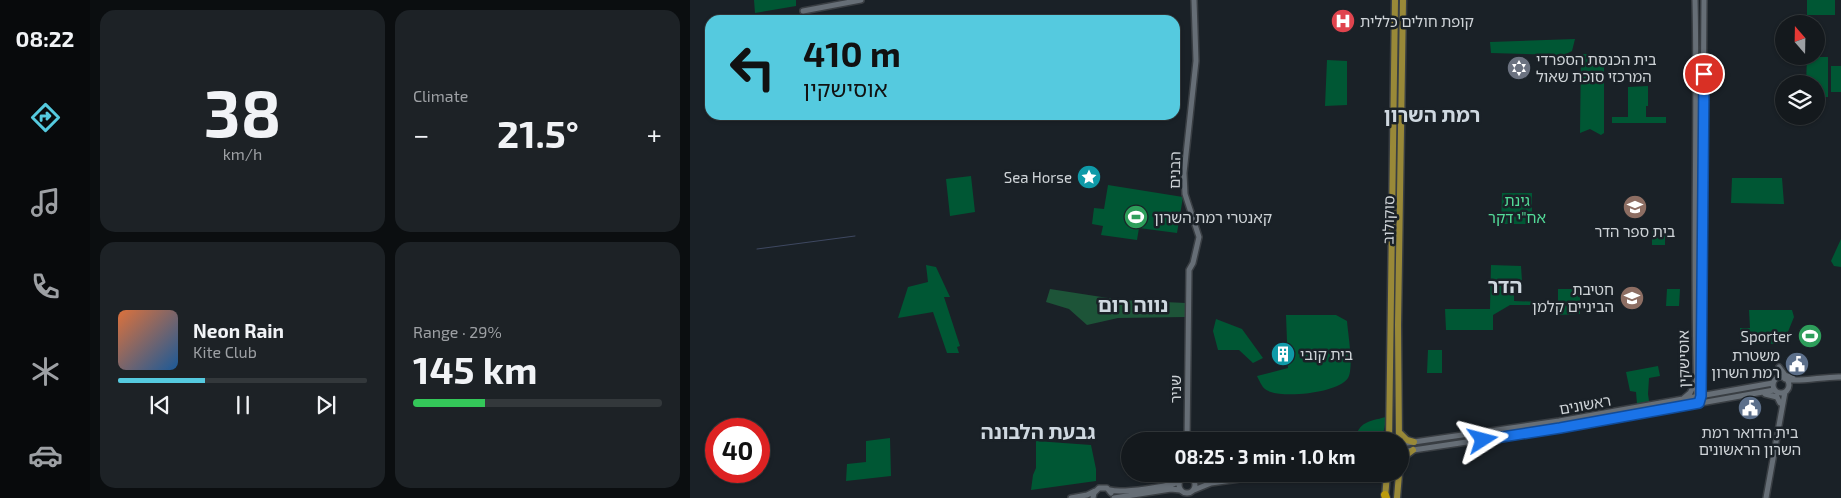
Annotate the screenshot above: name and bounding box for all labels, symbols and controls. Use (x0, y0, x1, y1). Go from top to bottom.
hospital icon: קופת חולים כללית (1330, 8, 1356, 34)
place label: קופת חולים כללית (1360, 12, 1474, 30)
north arrow (1775, 15, 1825, 65)
map controls (1775, 15, 1825, 125)
text: 08:22 (16, 25, 74, 51)
text: 410 m (803, 32, 901, 74)
icon: left (720, 35, 785, 100)
place label: בית הכנסת הספרדי המרכזי סוכת שאול (1536, 50, 1657, 85)
pin (1683, 53, 1725, 95)
synagogue icon: בית הכנסת הספרדי המרכזי סוכת שאול (1506, 55, 1532, 81)
icon: arrive (1690, 60, 1718, 88)
text: 38 (204, 72, 281, 150)
text: אוסישקין (803, 75, 888, 101)
button: layers (1775, 75, 1825, 125)
text: Climate (413, 86, 468, 105)
icon: directions (28, 100, 63, 135)
district label: רמת השרון (1384, 102, 1480, 126)
text: 21.5° (497, 110, 579, 156)
text: − (413, 117, 429, 151)
text: + (647, 117, 662, 151)
text: km/h (223, 144, 262, 163)
street label: הבנים (1165, 151, 1183, 189)
place icon: Sea Horse (1076, 164, 1102, 190)
place label: Sea Horse (1004, 168, 1072, 186)
icon: music (28, 185, 63, 220)
park label: גינת אח"י דקר (1488, 191, 1546, 226)
school or university icon: בית ספר הדר (1622, 194, 1648, 220)
street label: סוקולוב (1379, 195, 1397, 245)
sports icon: קאנטרי רמת השרון (1123, 204, 1149, 230)
place label: קאנטרי רמת השרון (1154, 208, 1272, 226)
place label: בית ספר הדר (1595, 222, 1676, 240)
icon: phone (28, 269, 63, 304)
district label: הדר (1488, 273, 1522, 297)
place label: חטיבת הביניים קלמן (1532, 280, 1614, 315)
school or university icon: חטיבת הביניים קלמן (1619, 285, 1645, 311)
district label: נווה רום (1098, 292, 1168, 316)
text: Neon Rain (193, 319, 284, 342)
text: Range · 29% (413, 322, 502, 341)
sports icon: Sporter (1797, 323, 1823, 349)
place label: Sporter (1741, 327, 1792, 345)
street label: אוסישקין (1673, 330, 1693, 388)
building icon: בית קובי (1270, 341, 1296, 367)
text: Kite Club (193, 342, 257, 361)
place label: בית קובי (1300, 345, 1354, 363)
text: 145 km (413, 346, 538, 392)
place label: משטרת רמת השרון (1711, 346, 1780, 381)
public building icon: משטרת רמת השרון (1784, 351, 1810, 377)
icon: climate (28, 354, 63, 389)
street label: שניר (1166, 375, 1184, 403)
icon: previous (146, 391, 174, 419)
icon: pause (229, 391, 257, 419)
icon: next (312, 391, 340, 419)
street label: ראשונים (1558, 391, 1612, 417)
public building icon: בית הדואר רמת השרון הראשונים (1737, 395, 1763, 421)
position arrow (1456, 413, 1508, 465)
speed limit sign: 40 (705, 418, 770, 483)
district label: גבעת הלבונה (981, 419, 1096, 443)
place label: בית הדואר רמת השרון הראשונים (1699, 423, 1801, 458)
icon: car (28, 438, 63, 473)
text: 08:25 · 3 min · 1.0 km (1175, 445, 1355, 468)

